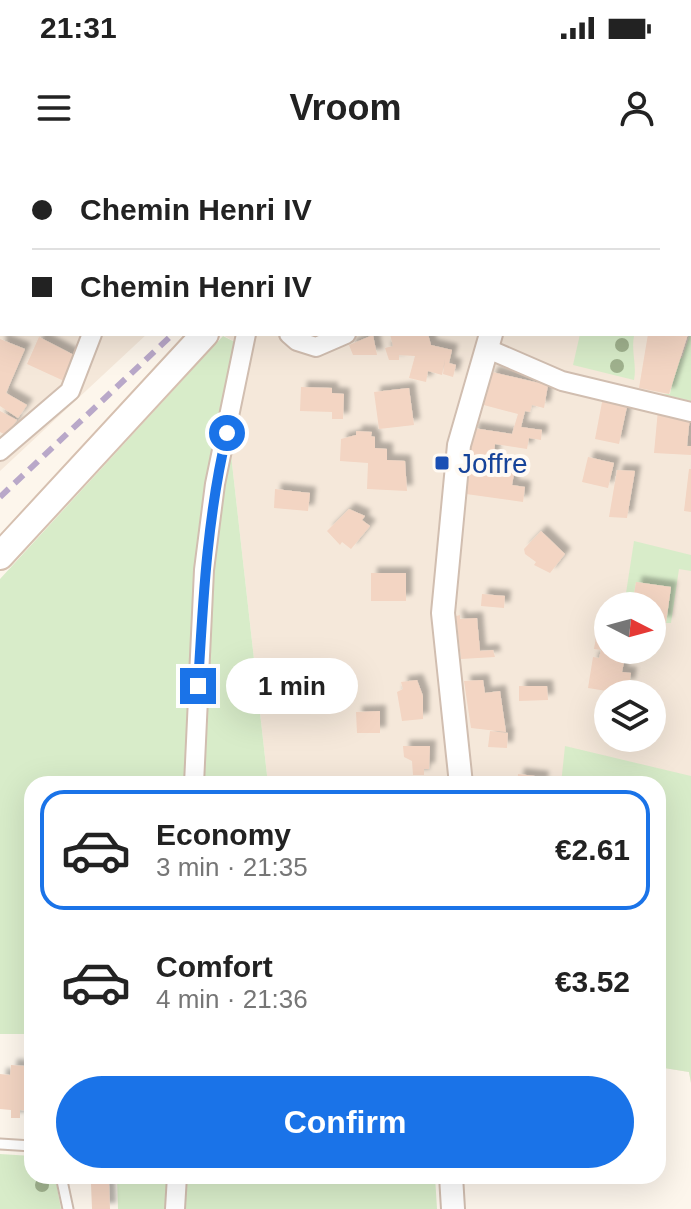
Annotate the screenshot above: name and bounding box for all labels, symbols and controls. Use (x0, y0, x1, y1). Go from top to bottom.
text: 21:31 (40, 11, 117, 44)
icon: menu (32, 86, 76, 130)
icon: person (615, 86, 659, 130)
text: Vroom (289, 87, 402, 128)
text: Chemin Henri IV (80, 193, 312, 226)
text: Chemin Henri IV (80, 270, 312, 303)
route start (209, 415, 245, 451)
place label: Joffre (458, 448, 528, 479)
marker: Joffre (433, 454, 451, 472)
north arrow (594, 592, 666, 664)
map controls (594, 592, 666, 752)
callout: 1 min (226, 658, 358, 714)
route end (180, 668, 216, 704)
text: 1 min (258, 671, 326, 701)
button: layers (594, 680, 666, 752)
icon: car (60, 814, 132, 886)
text: Economy (156, 818, 291, 851)
text: €2.61 (555, 833, 630, 866)
text: 3 min · 21:35 (156, 852, 308, 882)
icon: car (60, 946, 132, 1018)
text: Comfort (156, 950, 273, 983)
text: €3.52 (555, 965, 630, 998)
text: 4 min · 21:36 (156, 984, 308, 1014)
button: Confirm (56, 1076, 634, 1168)

